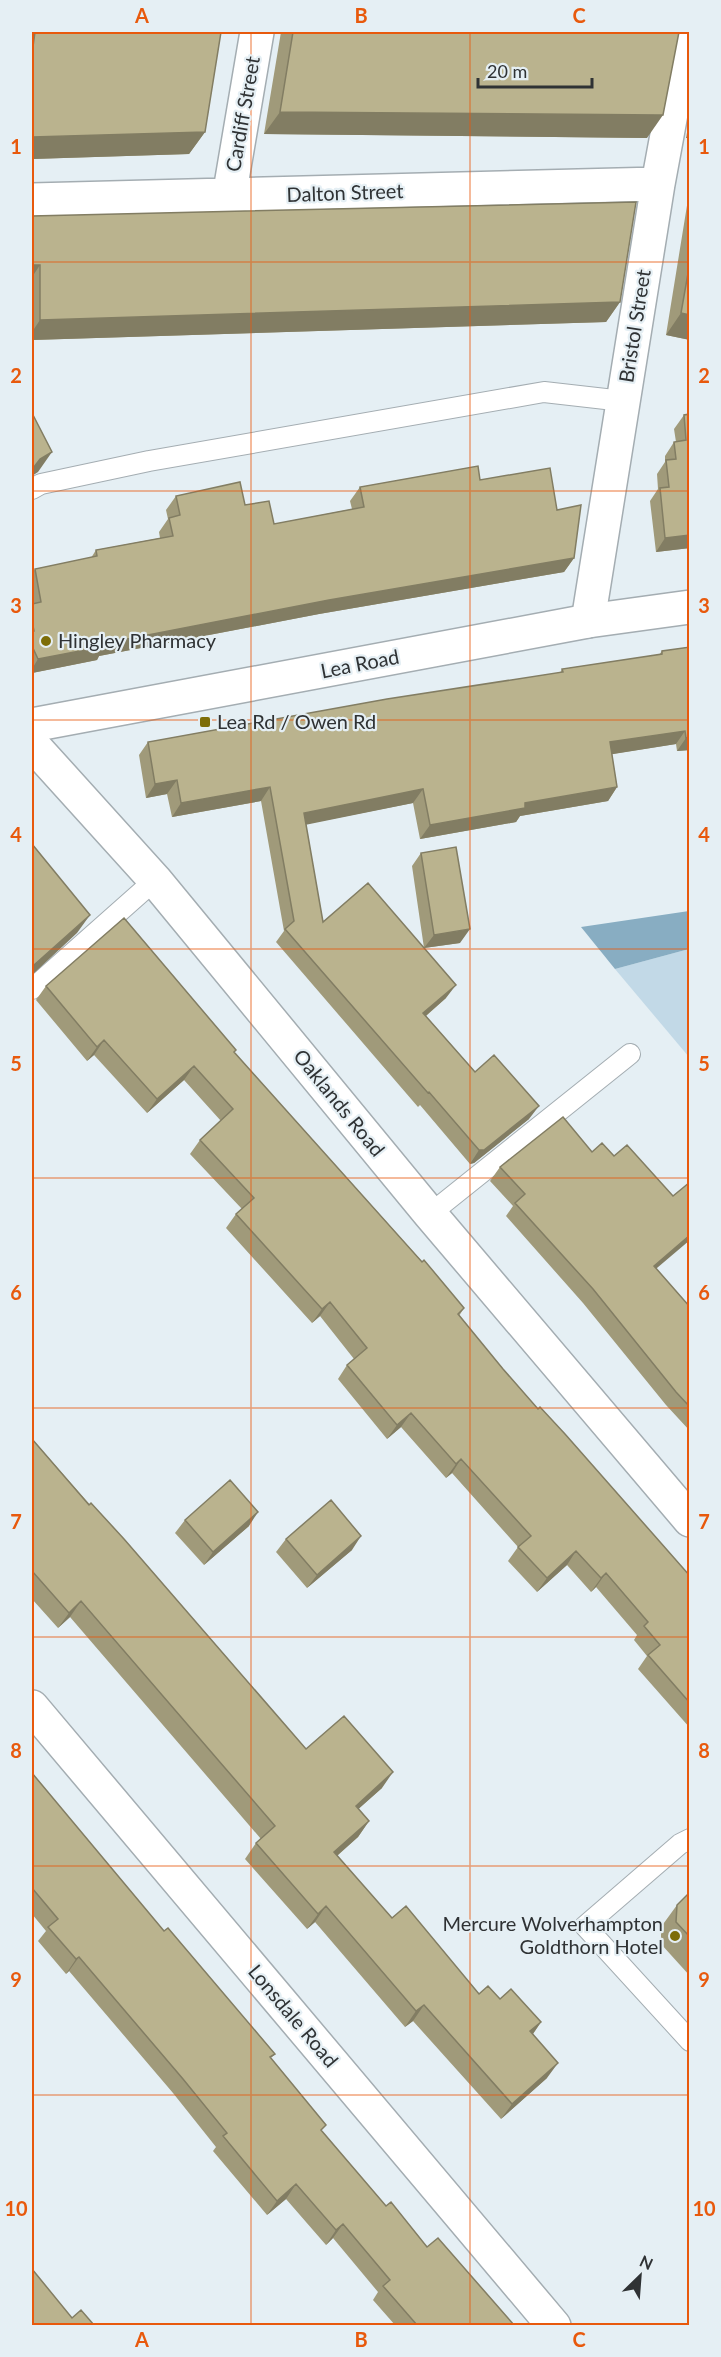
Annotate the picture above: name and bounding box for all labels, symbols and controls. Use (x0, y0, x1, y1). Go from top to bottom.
text: A (134, 3, 149, 27)
text: B (354, 3, 368, 27)
text: C (572, 3, 586, 27)
scale bar (478, 51, 592, 89)
street label: Cardiff Street (220, 54, 264, 173)
text: 20 m (487, 60, 527, 82)
text: 1 (10, 134, 22, 158)
text: 1 (698, 134, 710, 158)
street label: Dalton Street (286, 178, 404, 206)
street label: Bristol Street (613, 267, 655, 384)
text: 2 (10, 363, 22, 387)
text: 2 (698, 363, 710, 387)
text: 3 (10, 593, 22, 617)
text: 3 (698, 593, 710, 617)
place label: Hingley Pharmacy (58, 628, 217, 652)
marker: Hingley Pharmacy (39, 634, 53, 648)
street label: Lea Road (318, 644, 401, 682)
place label: Lea Rd / Owen Rd (217, 709, 376, 733)
marker: Lea Rd / Owen Rd (198, 715, 212, 729)
text: 4 (10, 822, 22, 846)
text: 4 (698, 822, 710, 846)
street label: Oaklands Road (289, 1044, 390, 1161)
text: 5 (10, 1051, 22, 1075)
text: 5 (698, 1051, 710, 1075)
text: 6 (10, 1280, 22, 1304)
text: 6 (698, 1280, 710, 1304)
text: 7 (10, 1509, 22, 1533)
text: 7 (698, 1509, 710, 1533)
text: 8 (10, 1738, 22, 1762)
text: 8 (698, 1738, 710, 1762)
place label: Mercure Wolverhampton Goldthorn Hotel (443, 1911, 663, 1958)
marker: Mercure Wolverhampton Goldthorn Hotel (668, 1929, 682, 1943)
street label: Lonsdale Road (244, 1959, 344, 2072)
text: 9 (10, 1967, 22, 1991)
text: 9 (698, 1967, 710, 1991)
text: 10 (4, 2196, 28, 2220)
text: 10 (692, 2196, 716, 2220)
north arrow (610, 2246, 670, 2306)
text: N (637, 2251, 656, 2273)
text: A (134, 2327, 149, 2351)
text: B (354, 2327, 368, 2351)
text: C (572, 2327, 586, 2351)

